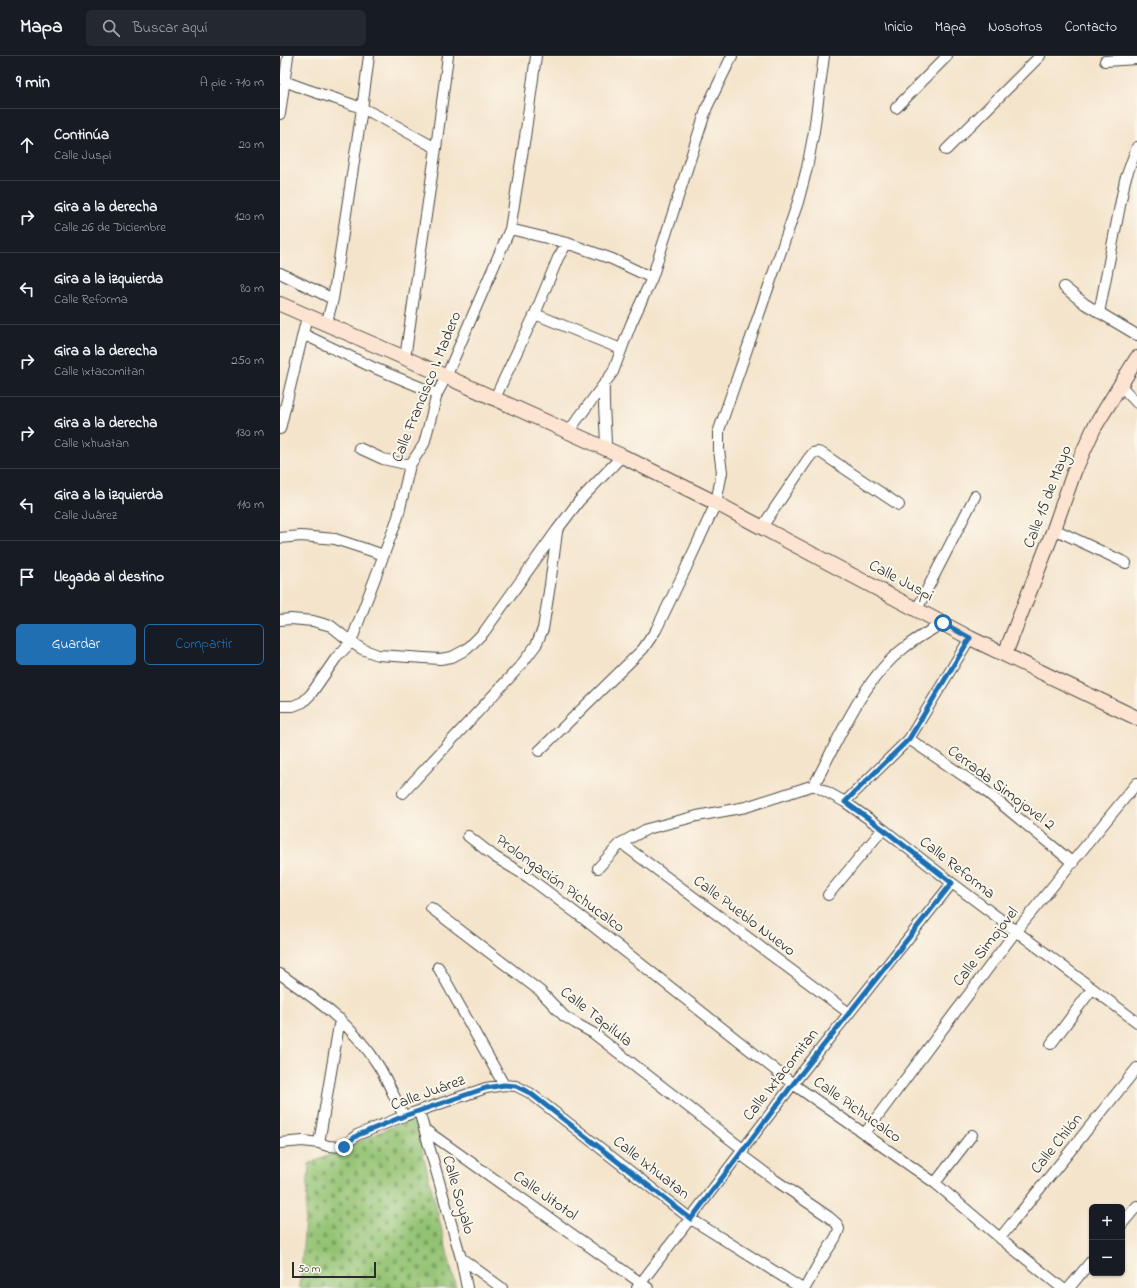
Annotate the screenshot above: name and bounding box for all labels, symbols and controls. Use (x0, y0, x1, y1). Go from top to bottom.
search box (86, 10, 366, 46)
text: Mapa (20, 14, 62, 41)
icon: search (100, 17, 122, 39)
text: Buscar aquí (132, 17, 207, 39)
text: Inicio (884, 17, 913, 38)
text: Mapa (935, 17, 966, 38)
text: Nosotros (988, 17, 1043, 38)
text: Contacto (1065, 17, 1117, 38)
text: 9 min (16, 70, 50, 95)
text: A pie · 710 m (200, 73, 264, 92)
text: Continúa (54, 124, 109, 146)
icon: ahead (16, 134, 38, 156)
text: 20 m (239, 135, 264, 154)
text: Calle Juspi (54, 146, 111, 165)
text: Gira a la derecha (54, 196, 157, 218)
icon: right (16, 206, 38, 228)
text: 120 m (234, 207, 264, 226)
text: Calle 26 de Diciembre (54, 218, 166, 237)
text: Gira a la izquierda (54, 268, 163, 290)
icon: left (16, 278, 38, 300)
text: 80 m (240, 279, 264, 298)
text: Calle Reforma (54, 290, 128, 309)
street label: Calle Francisco I. Madero (386, 308, 468, 466)
text: Gira a la derecha (54, 340, 157, 362)
icon: right (16, 350, 38, 372)
text: 250 m (231, 351, 264, 370)
text: Calle Ixtacomitan (54, 362, 145, 381)
text: Gira a la derecha (54, 412, 157, 434)
icon: right (16, 422, 38, 444)
text: 130 m (236, 423, 264, 442)
text: Calle Ixhuatan (54, 434, 129, 453)
street label: Calle 15 de Mayo (1017, 442, 1079, 552)
text: Gira a la izquierda (54, 484, 163, 506)
icon: left (16, 494, 38, 516)
text: 110 m (237, 495, 264, 514)
text: Calle Juárez (54, 506, 117, 525)
street label: Calle Juspi (864, 554, 938, 608)
icon: arrive (16, 566, 38, 588)
text: Llegada al destino (54, 566, 164, 588)
route start (934, 614, 952, 632)
button: Guardar (16, 624, 136, 665)
button: Compartir (144, 624, 264, 665)
street label: Cerrada Simojovel 2 (942, 739, 1060, 837)
street label: Prolongación Pichucalco (490, 829, 630, 939)
street label: Calle Reforma (914, 831, 1000, 905)
street label: Calle Pueblo Nuevo (688, 869, 800, 963)
street label: Calle Simojovel (947, 902, 1025, 992)
street label: Calle Tapilula (555, 981, 637, 1053)
street label: Calle Ixtacomitan (737, 1024, 825, 1126)
street label: Calle Juárez (387, 1068, 469, 1118)
street label: Calle Pichucalco (808, 1071, 906, 1149)
street label: Calle Chilón (1025, 1108, 1089, 1180)
street label: Calle Ixhuatan (607, 1130, 695, 1206)
route end (335, 1138, 353, 1156)
street label: Calle Soyalo (435, 1153, 481, 1237)
street label: Calle Jitotol (508, 1165, 583, 1227)
map controls (1089, 1204, 1125, 1276)
button: + (1089, 1204, 1125, 1240)
button: − (1089, 1240, 1125, 1276)
scale bar (292, 1260, 376, 1279)
text: 50 m (298, 1261, 320, 1277)

